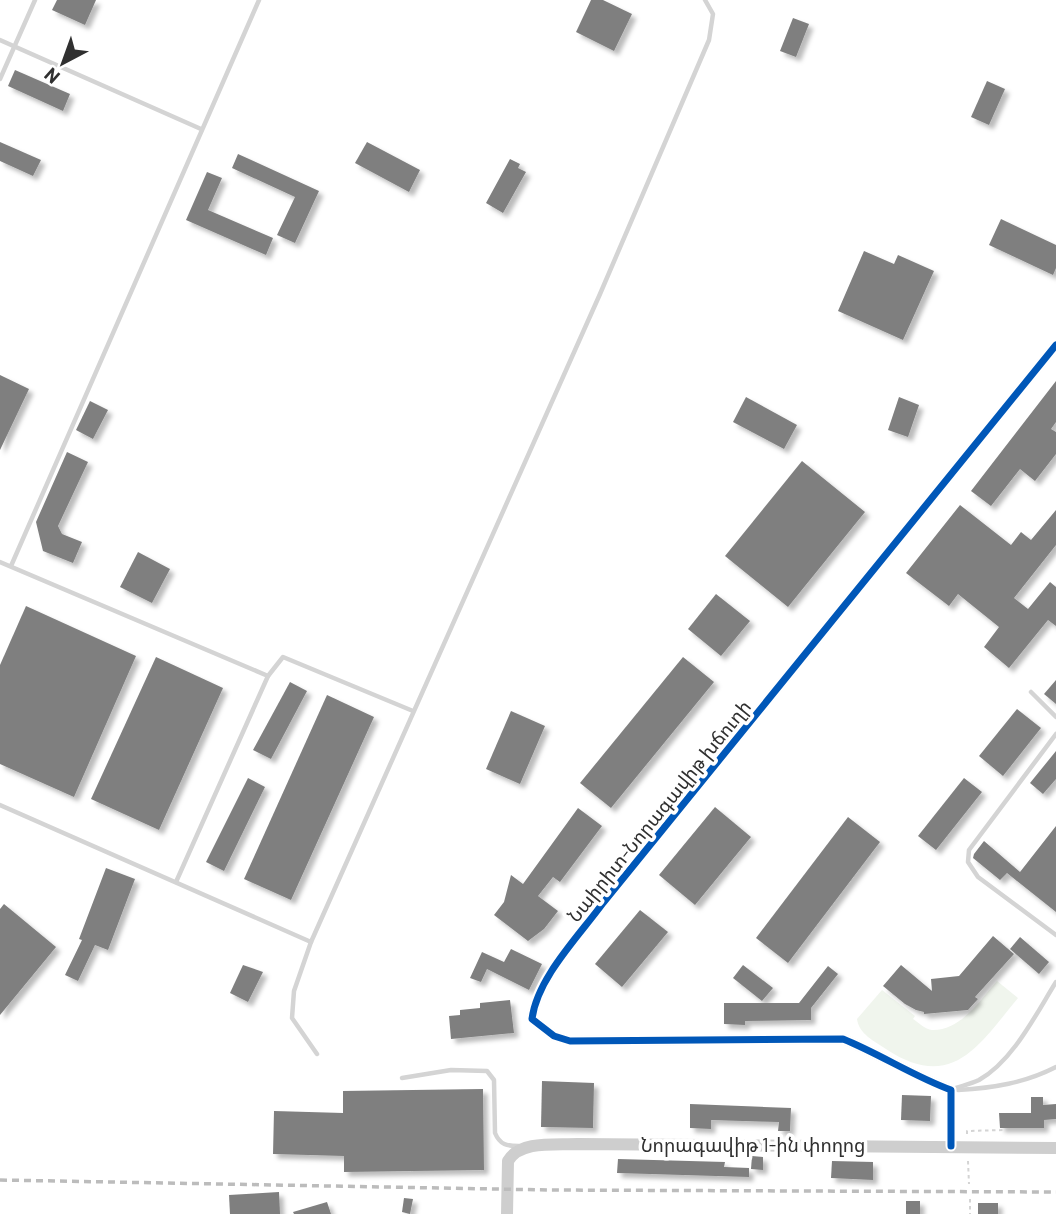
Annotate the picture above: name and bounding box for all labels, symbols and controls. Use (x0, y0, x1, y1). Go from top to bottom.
north arrow (28, 28, 98, 98)
text: N (39, 63, 64, 89)
street label: Նաիրիտ-Նորագավիթ խճուղի (562, 695, 756, 927)
street label: Նորագավիթ 1-ին փողոց (641, 1133, 865, 1157)

